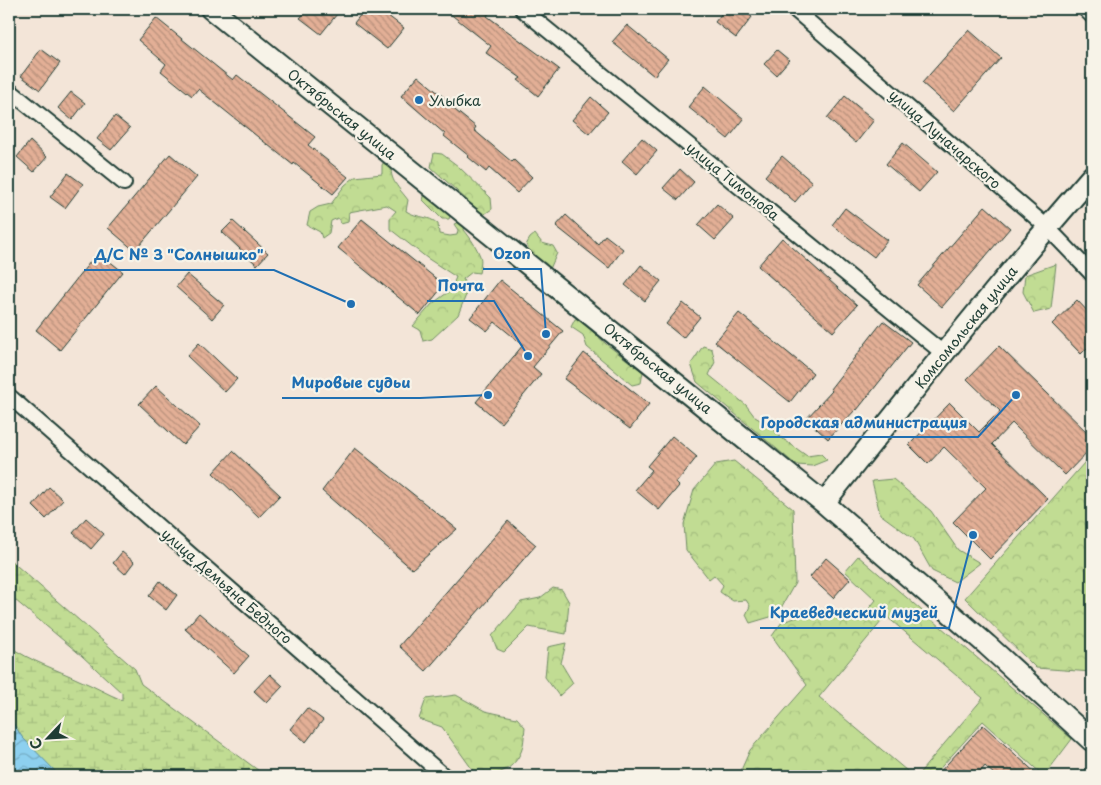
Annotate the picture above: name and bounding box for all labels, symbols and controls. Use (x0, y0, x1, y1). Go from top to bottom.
street label: Октябрьская улица (283, 63, 401, 165)
street label: улица Луначарского (884, 84, 1006, 194)
place label: Улыбка (429, 90, 481, 111)
marker: Улыбка (413, 94, 425, 106)
street label: улица Тимонова (682, 137, 784, 225)
callout: Ozon (483, 239, 541, 269)
callout: Д/С № 3 "Солнышко" (84, 240, 274, 270)
text: Ozon (493, 241, 531, 264)
text: Д/С № 3 "Солнышко" (93, 242, 264, 265)
street label: Комсомольская улица (910, 261, 1022, 393)
callout: Почта (427, 271, 494, 301)
text: Почта (437, 273, 485, 296)
street label: Октябрьская улица (599, 317, 717, 419)
callout: Мировые судьи (282, 368, 420, 398)
text: Мировые судьи (291, 370, 411, 393)
callout: Городская администрация (751, 407, 978, 437)
text: Городская администрация (761, 410, 967, 433)
street label: улица Демьяна Бедного (157, 523, 297, 649)
callout: Краеведческий музей (760, 598, 949, 628)
text: Краеведческий музей (770, 600, 938, 623)
north arrow (22, 712, 72, 762)
text: С (24, 734, 48, 753)

